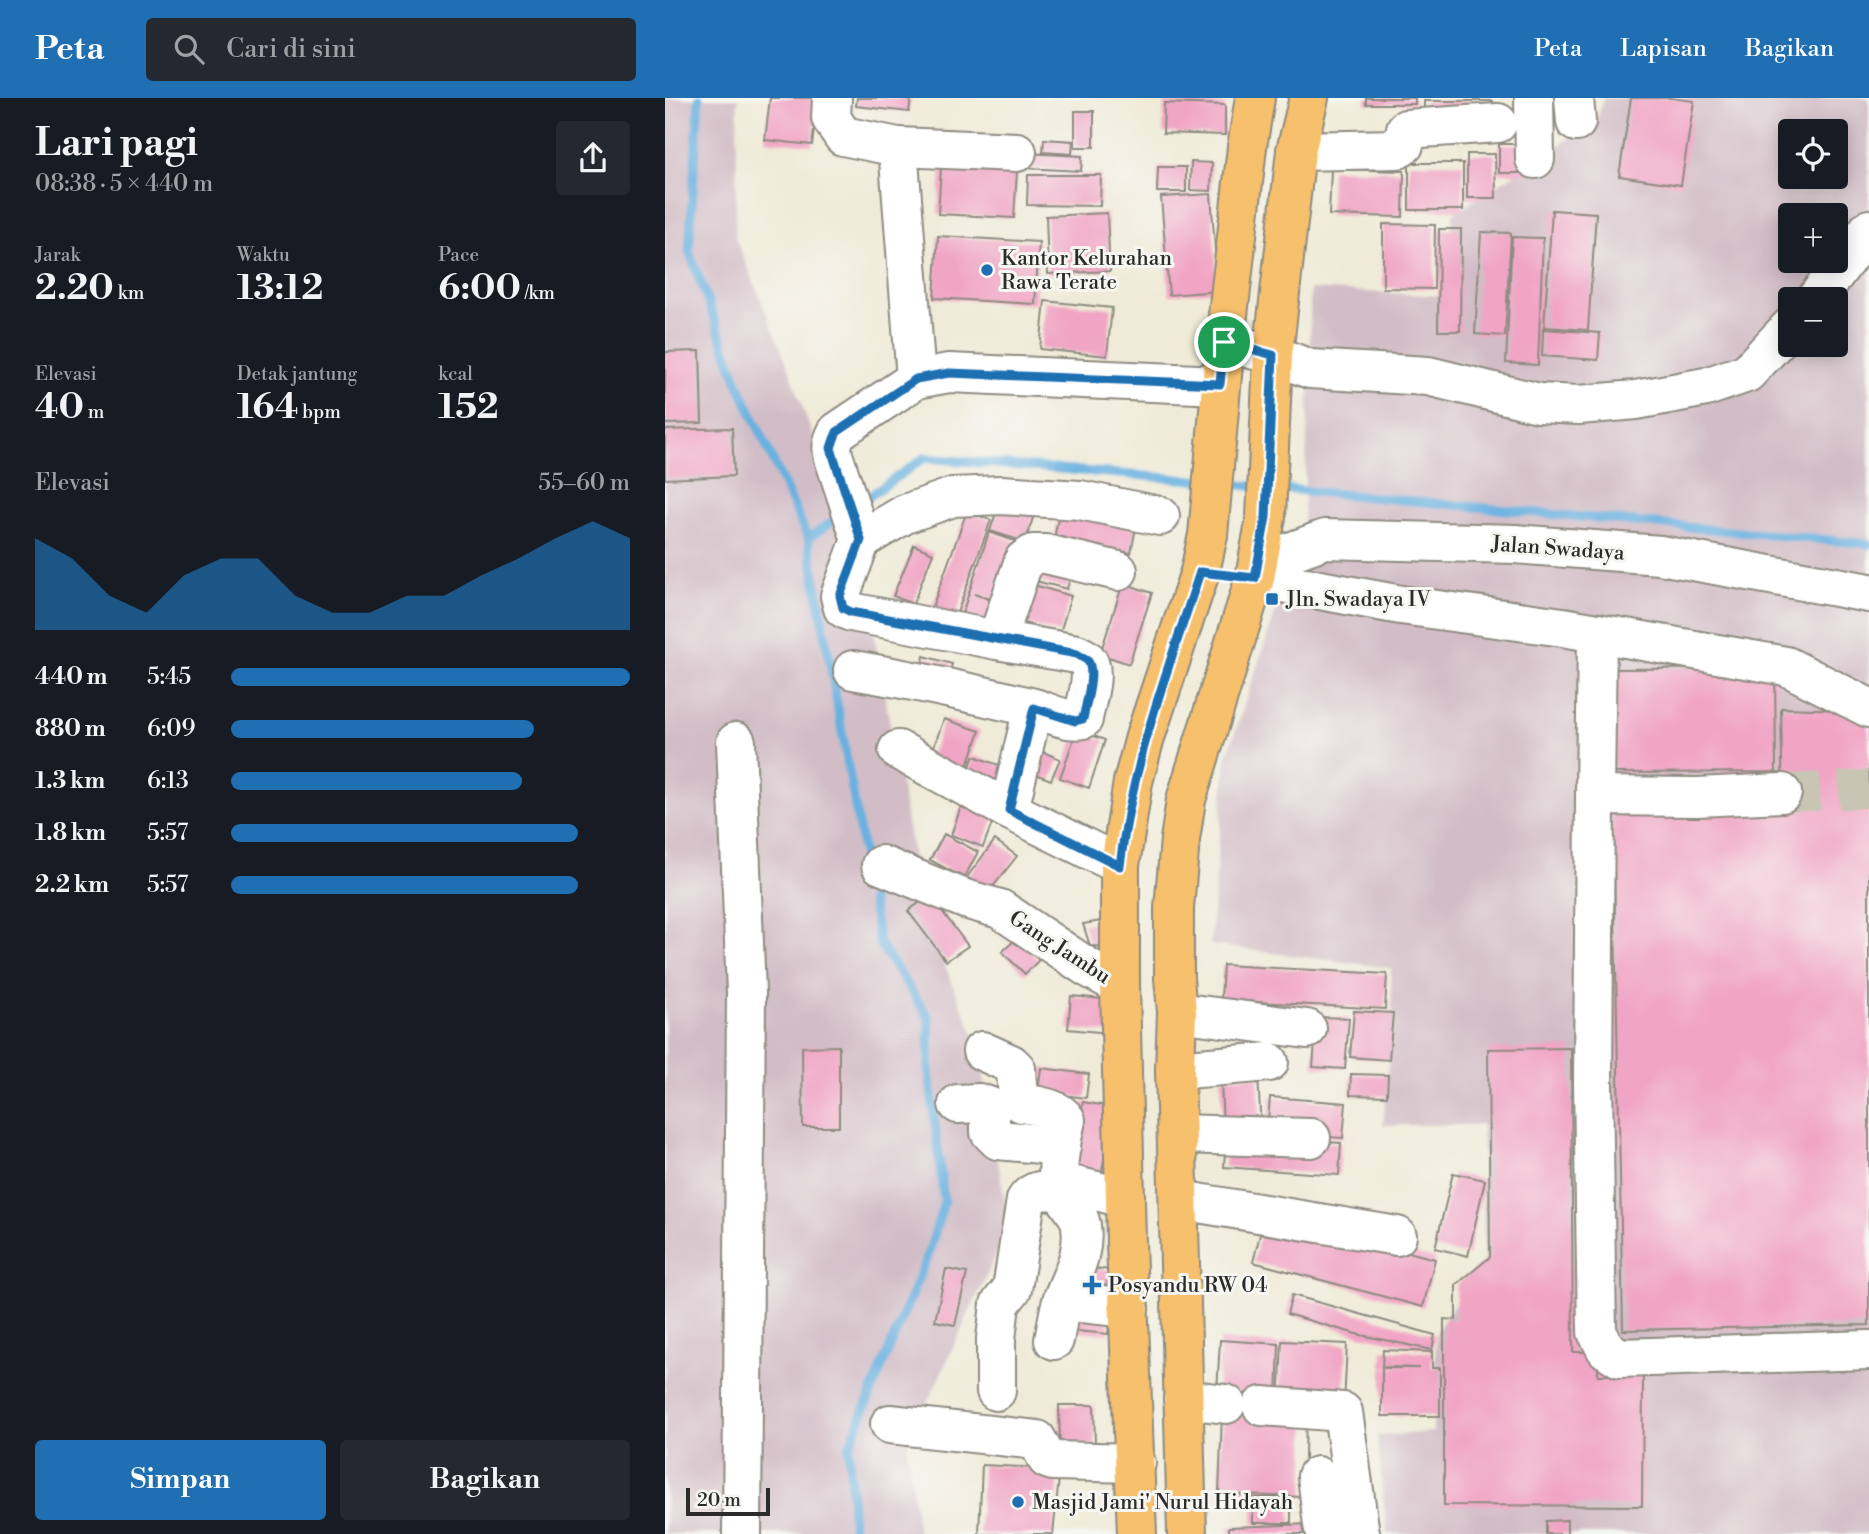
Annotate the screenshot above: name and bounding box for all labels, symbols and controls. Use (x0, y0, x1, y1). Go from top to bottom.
search box (146, 18, 636, 81)
text: Peta (35, 29, 104, 70)
icon: search (170, 30, 208, 68)
text: Cari di sini (226, 33, 356, 65)
text: Peta (1534, 34, 1582, 64)
text: Lapisan (1620, 34, 1707, 64)
text: Bagikan (1745, 34, 1834, 64)
map controls (1778, 119, 1848, 357)
button: locate (1778, 119, 1848, 189)
text: Lari pagi (35, 120, 198, 167)
button: share (556, 121, 630, 195)
text: 08:38 · 5 × 440 m (35, 170, 213, 198)
button: + (1778, 203, 1848, 273)
text: Jarak (35, 243, 80, 267)
text: Waktu (237, 243, 290, 267)
text: Pace (438, 243, 479, 267)
place label: Kantor Kelurahan Rawa Terate (1001, 246, 1172, 296)
marker: Kantor Kelurahan Rawa Terate (979, 262, 995, 278)
text: 2.20 (35, 267, 114, 310)
text: 13:12 (237, 267, 324, 310)
text: 6:00 (438, 267, 521, 310)
text: km (114, 281, 144, 305)
text: /km (521, 281, 555, 305)
button: − (1778, 287, 1848, 357)
pin (1194, 312, 1254, 372)
icon: arrive (1205, 323, 1243, 361)
text: Elevasi (35, 362, 97, 386)
text: Detak jantung (237, 362, 357, 386)
text: kcal (438, 362, 473, 386)
text: 40 (35, 386, 84, 429)
text: 164 (237, 386, 298, 429)
text: 152 (438, 386, 499, 429)
text: m (84, 400, 104, 424)
text: bpm (298, 400, 341, 424)
text: Elevasi (35, 469, 110, 497)
text: 55–60 m (538, 469, 630, 497)
street label: Jalan Swadaya (1490, 531, 1626, 567)
place label: Jln. Swadaya IV (1285, 587, 1432, 613)
marker: Jln. Swadaya IV (1264, 591, 1280, 607)
text: 440 m (35, 663, 108, 691)
text: 5:45 (147, 663, 191, 691)
text: 880 m (35, 715, 106, 743)
text: 6:09 (147, 715, 195, 743)
text: 1.3 km (35, 767, 105, 795)
text: 6:13 (147, 767, 189, 795)
text: 1.8 km (35, 819, 106, 847)
text: 5:57 (147, 819, 188, 847)
text: 2.2 km (35, 871, 109, 899)
text: 5:57 (147, 871, 188, 899)
street label: Gang Jambu (1004, 905, 1115, 990)
place label: Posyandu RW 04 (1108, 1273, 1268, 1299)
marker: Posyandu RW 04 (1082, 1275, 1102, 1295)
button: Simpan (35, 1440, 326, 1520)
button: Bagikan (340, 1440, 630, 1520)
scale bar (686, 1485, 770, 1517)
text: 20 m (697, 1488, 741, 1512)
place label: Masjid Jami' Nurul Hidayah (1032, 1490, 1294, 1516)
marker: Masjid Jami' Nurul Hidayah (1010, 1494, 1026, 1510)

